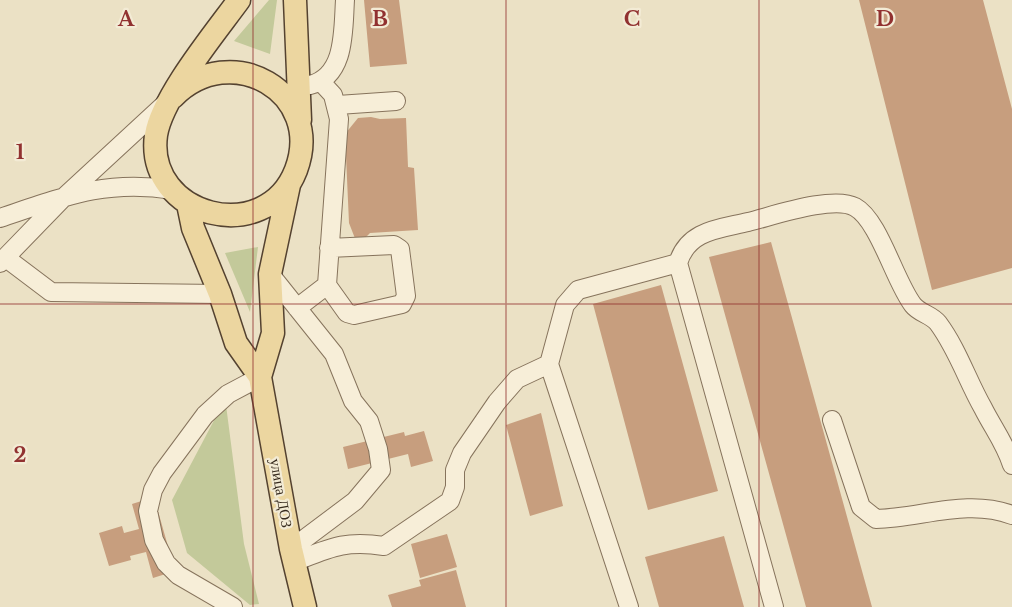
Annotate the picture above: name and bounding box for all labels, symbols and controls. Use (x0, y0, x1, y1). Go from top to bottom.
text: A (117, 7, 135, 31)
text: B (372, 7, 388, 31)
text: C (624, 7, 640, 31)
text: D (876, 7, 894, 31)
text: 1 (16, 140, 25, 164)
text: 2 (13, 443, 27, 467)
street label: улица ДОЗ (266, 457, 297, 529)

